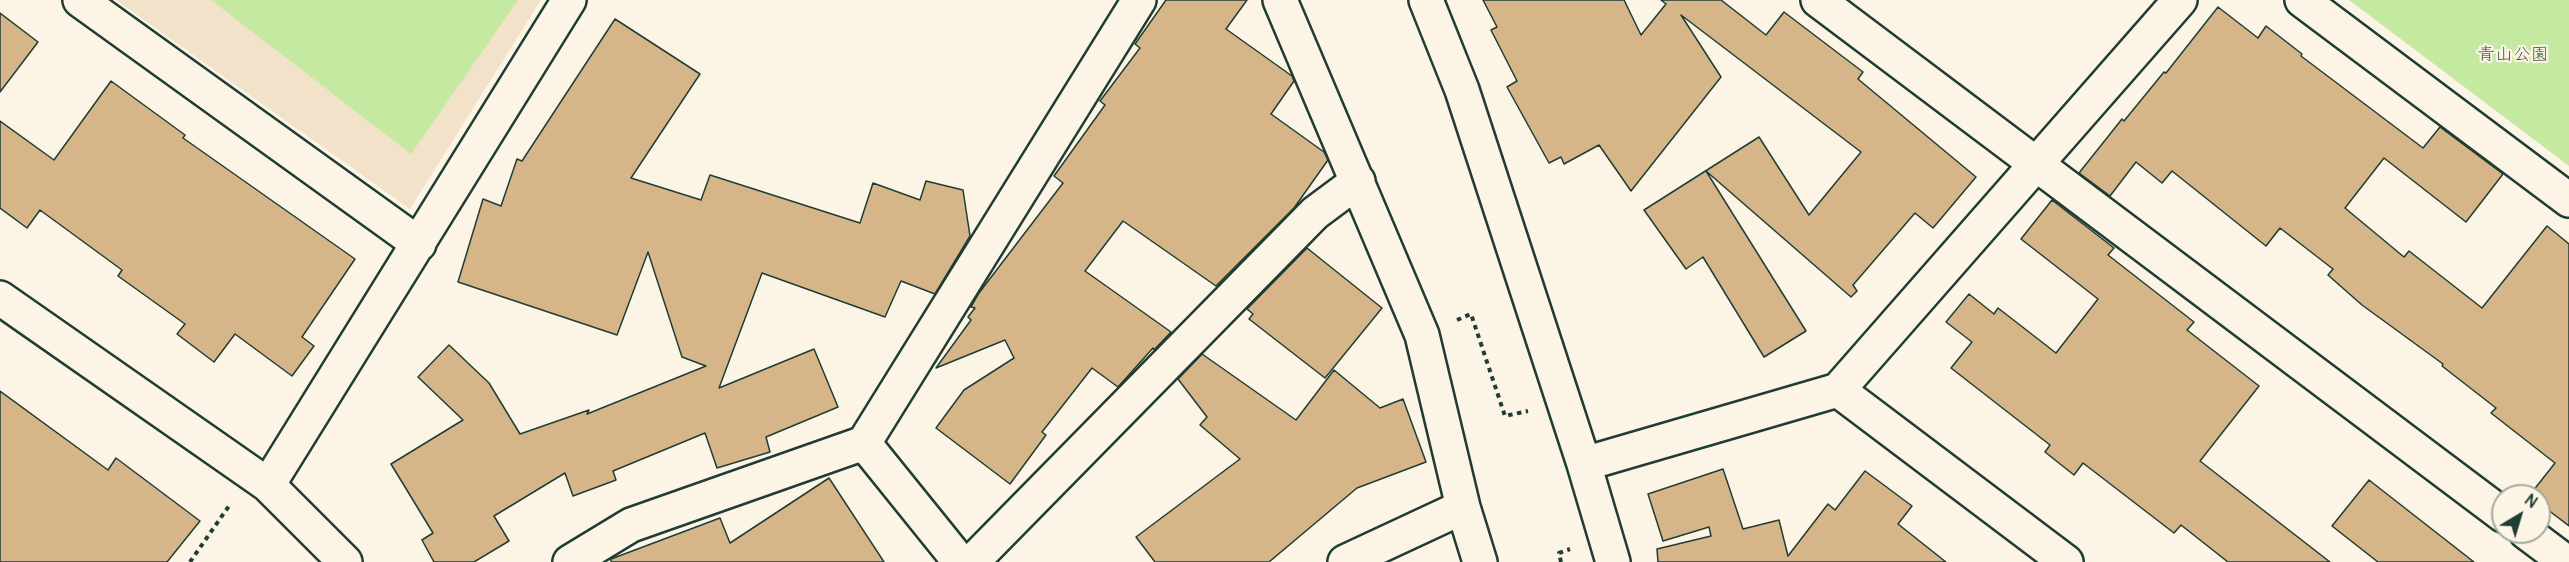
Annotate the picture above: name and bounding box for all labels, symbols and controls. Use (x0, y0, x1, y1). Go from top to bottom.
park label: 青山公園 (2477, 44, 2549, 66)
north arrow (2491, 484, 2551, 544)
text: N (2520, 490, 2541, 513)

